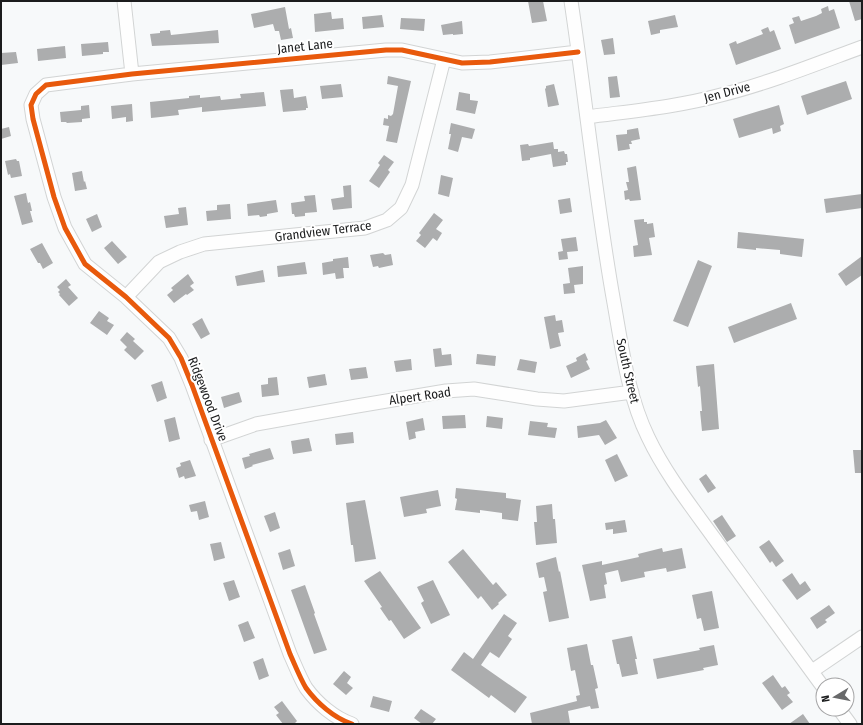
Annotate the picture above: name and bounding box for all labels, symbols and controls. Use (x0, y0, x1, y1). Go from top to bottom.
street label: Janet Lane (276, 36, 334, 56)
street label: Jen Drive (702, 79, 752, 105)
street label: Grandview Terrace (274, 218, 372, 244)
street label: South Street (613, 337, 643, 406)
street label: Ridgewood Drive (185, 355, 231, 443)
street label: Alpert Road (388, 384, 452, 408)
north arrow (815, 677, 855, 717)
text: N (819, 694, 833, 703)

